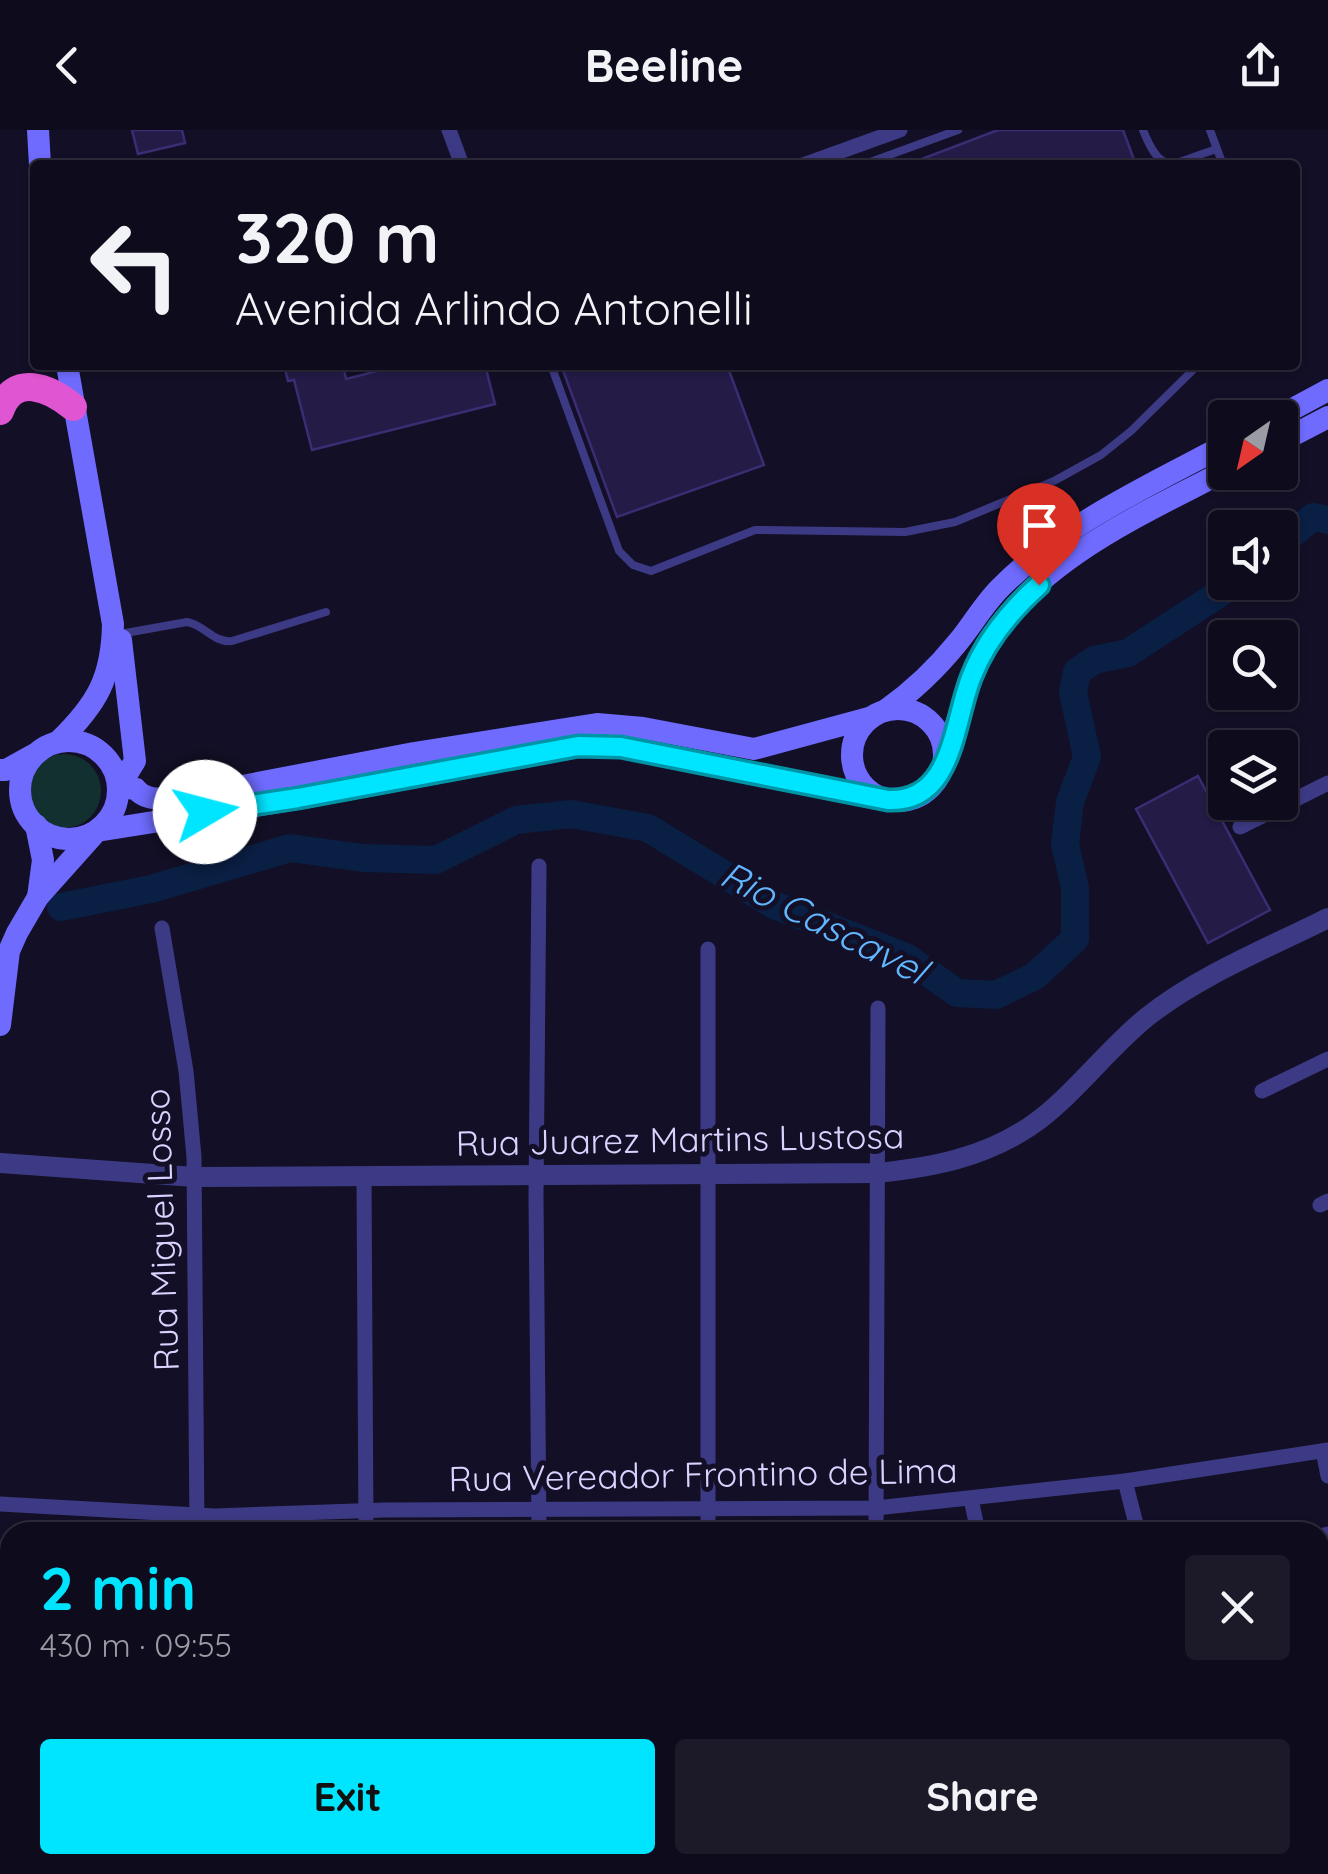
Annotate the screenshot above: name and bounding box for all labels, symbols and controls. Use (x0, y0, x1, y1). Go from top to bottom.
text: Beeline (585, 37, 743, 93)
icon: back (40, 38, 95, 93)
icon: share (1233, 38, 1288, 93)
text: 320 m (235, 193, 440, 281)
icon: left (70, 200, 200, 330)
text: Avenida Arlindo Antonelli (235, 280, 753, 336)
north arrow (1208, 400, 1298, 490)
map controls (1208, 400, 1298, 820)
pin (997, 483, 1082, 586)
icon: arrive (1012, 498, 1067, 553)
button: sound (1208, 510, 1298, 600)
button: search (1208, 620, 1298, 710)
button: layers (1208, 730, 1298, 820)
position arrow (153, 760, 257, 864)
water label: Rio Cascavel (713, 850, 939, 996)
street label: Rua Miguel Losso (134, 1088, 188, 1372)
street label: Rua Juarez Martins Lustosa (455, 1113, 905, 1165)
street label: Rua Vereador Frontino de Lima (448, 1448, 958, 1500)
text: 2 min (40, 1550, 196, 1625)
button: close (1185, 1555, 1290, 1660)
text: 430 m · 09:55 (40, 1625, 232, 1665)
button: Exit (40, 1739, 655, 1854)
button: Share (675, 1739, 1290, 1854)

